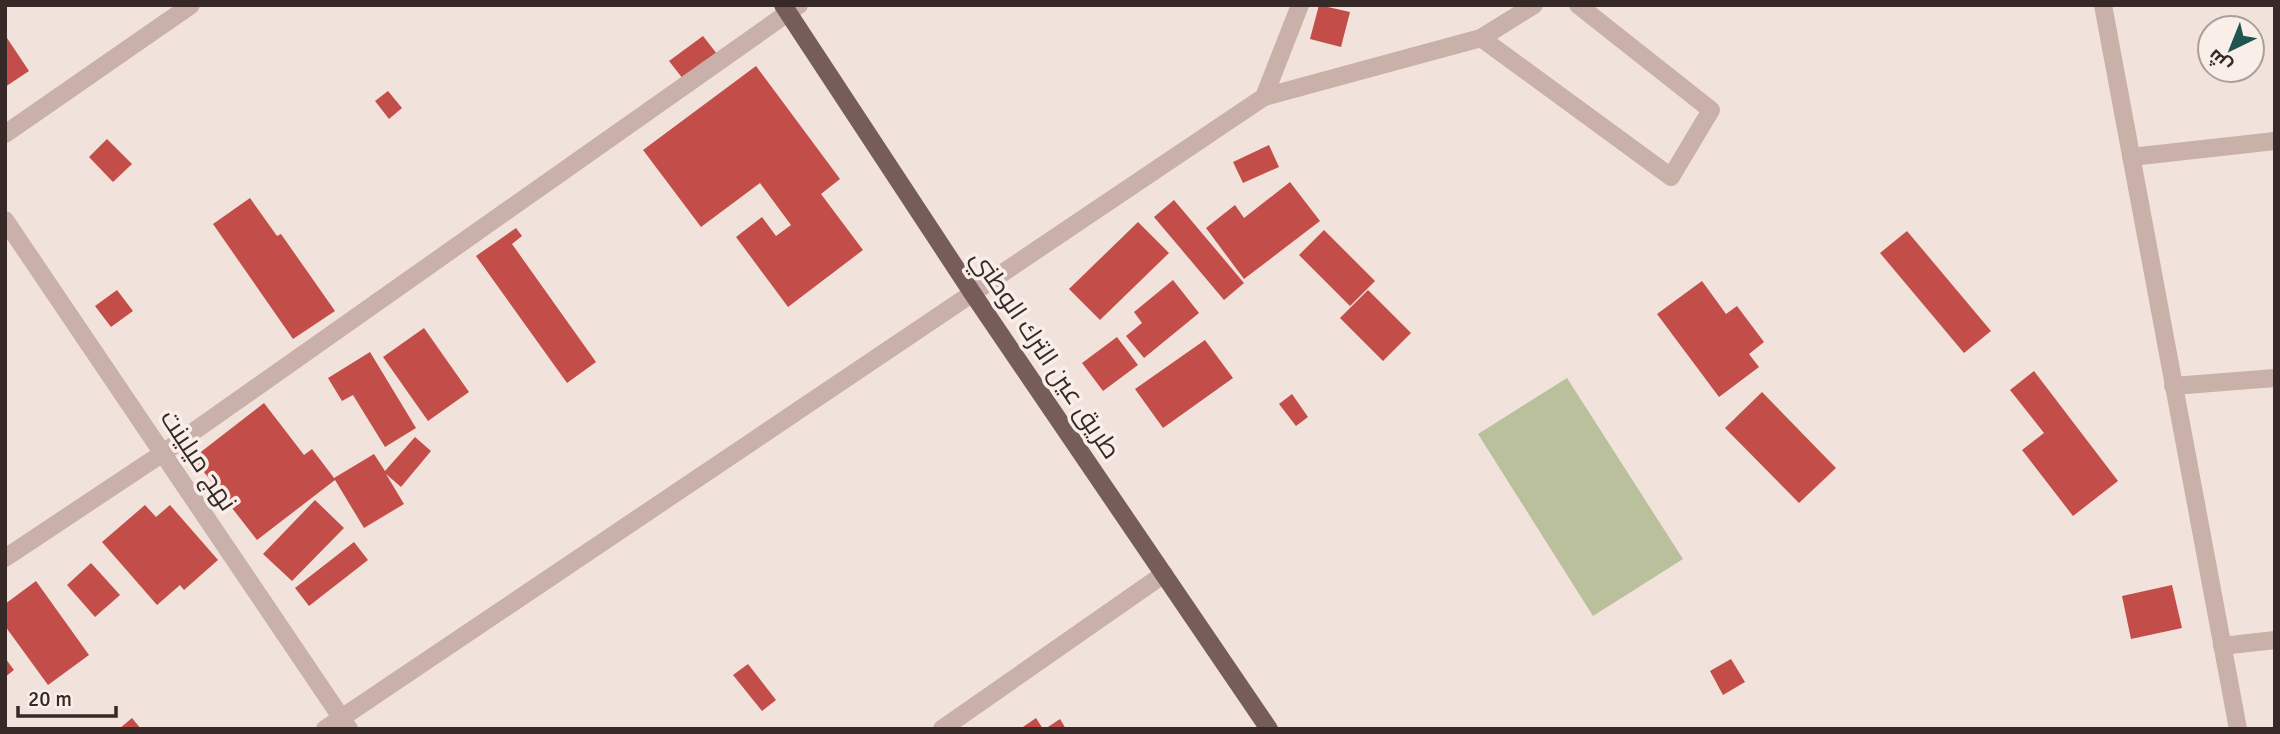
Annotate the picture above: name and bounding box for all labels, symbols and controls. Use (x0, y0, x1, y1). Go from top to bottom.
north arrow (2196, 14, 2266, 84)
text: ش (2203, 44, 2237, 78)
street label: طريق عين الترك الوطني (960, 244, 1127, 467)
street label: نهج ميلينت (153, 404, 244, 517)
scale bar (18, 674, 116, 718)
text: 20 m (28, 686, 72, 712)

